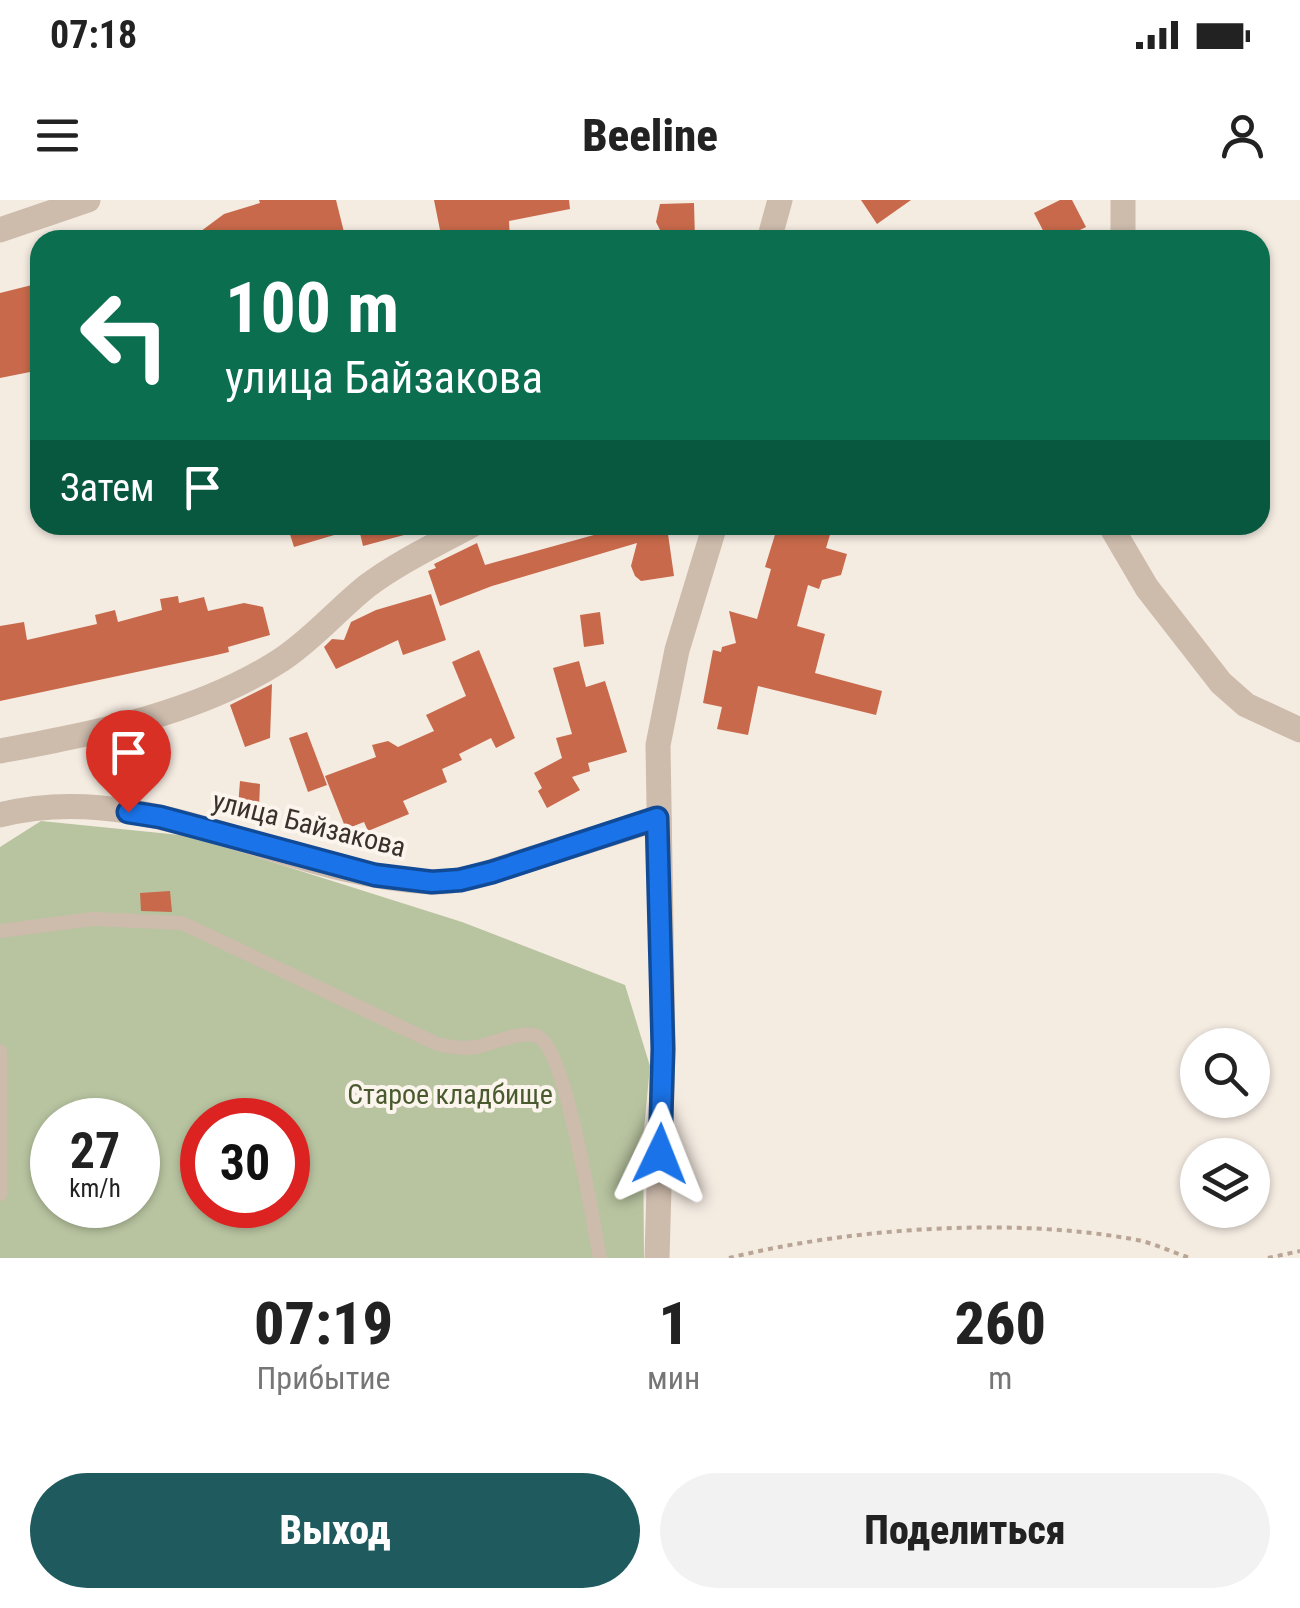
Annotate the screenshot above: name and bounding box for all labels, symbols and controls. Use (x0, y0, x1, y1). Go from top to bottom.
text: 07:18 (50, 13, 137, 57)
icon: menu (30, 108, 85, 163)
icon: person (1215, 108, 1270, 163)
text: Beeline (582, 109, 718, 162)
text: 100 m (225, 267, 399, 349)
icon: left (60, 270, 190, 400)
text: улица Байзакова (225, 351, 543, 404)
icon: arrive (175, 460, 230, 515)
text: Затем (60, 466, 155, 510)
pin (86, 710, 171, 813)
icon: arrive (101, 725, 156, 780)
street label: улица Байзакова (209, 784, 409, 864)
map controls (1180, 1028, 1270, 1228)
button: search (1180, 1028, 1270, 1118)
park label: Старое кладбище (347, 1078, 553, 1111)
speed limit sign: 30 (180, 1098, 310, 1228)
position arrow (608, 1102, 712, 1206)
text: 27 (70, 1122, 120, 1180)
button: layers (1180, 1138, 1270, 1228)
text: km/h (69, 1174, 121, 1203)
text: 07:19 (254, 1288, 393, 1359)
text: 1 (658, 1288, 689, 1359)
text: 260 (954, 1288, 1046, 1359)
text: Прибытие (256, 1359, 391, 1397)
text: мин (647, 1359, 700, 1397)
text: m (988, 1359, 1012, 1397)
button: Выход (30, 1473, 640, 1588)
button: Поделиться (660, 1473, 1270, 1588)

